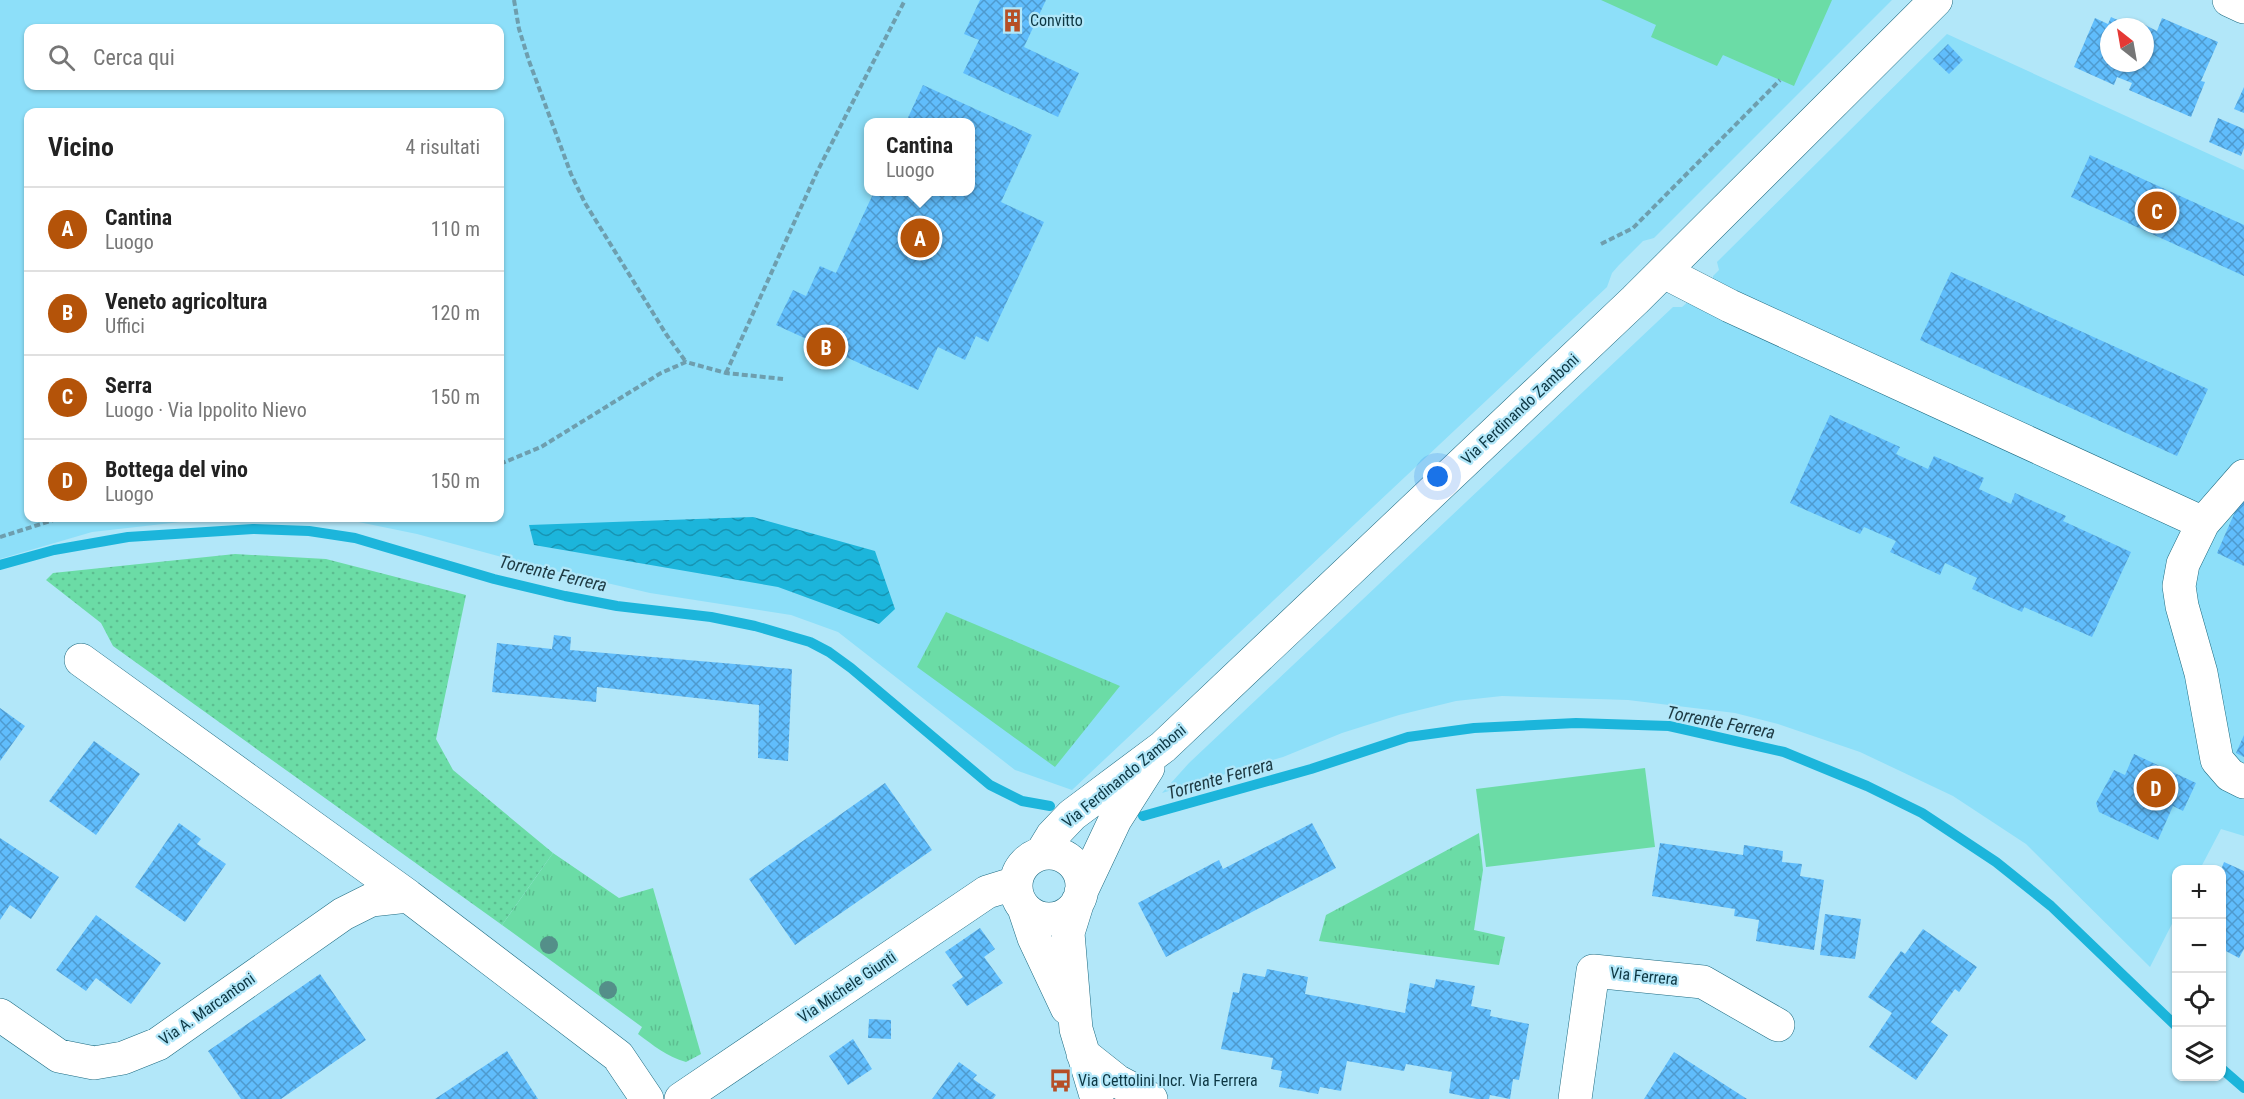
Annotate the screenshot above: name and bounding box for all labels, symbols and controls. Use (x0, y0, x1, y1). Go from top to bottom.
building icon: Convitto (999, 7, 1025, 33)
place label: Convitto (1030, 11, 1083, 30)
north arrow (2100, 18, 2154, 72)
search box (24, 24, 504, 90)
icon: search (45, 41, 78, 74)
text: Cerca qui (93, 45, 175, 70)
popup (864, 118, 975, 196)
text: Vicino (48, 132, 114, 162)
text: Cantina (886, 133, 953, 158)
text: 4 risultati (405, 135, 480, 159)
text: Luogo (886, 158, 935, 182)
pin: C (2138, 188, 2176, 234)
text: Cantina (105, 205, 172, 230)
pin: A (900, 216, 940, 260)
text: A (62, 217, 73, 241)
text: 110 m (431, 217, 480, 241)
text: Luogo (105, 230, 154, 254)
text: Veneto agricoltura (105, 289, 267, 314)
text: B (62, 301, 73, 325)
text: 120 m (431, 301, 480, 325)
text: Uffici (105, 314, 145, 338)
pin: B (806, 324, 846, 370)
street label: Via Ferdinando Zamboni (1457, 350, 1583, 468)
text: Serra (105, 373, 152, 398)
text: C (62, 385, 73, 409)
text: 150 m (431, 385, 480, 409)
text: Luogo · Via Ippolito Nievo (105, 398, 307, 422)
text: Bottega del vino (105, 457, 248, 482)
your location (1423, 462, 1452, 491)
text: D (62, 469, 73, 493)
text: 150 m (431, 469, 480, 493)
text: Luogo (105, 482, 154, 506)
water label: Torrente Ferrera (497, 550, 609, 596)
water label: Torrente Ferrera (1665, 701, 1777, 743)
street label: Via Ferdinando Zamboni (1058, 720, 1190, 832)
water label: Torrente Ferrera (1164, 753, 1276, 803)
pin: D (2136, 766, 2176, 810)
map controls (2172, 865, 2226, 1081)
button: + (2172, 865, 2226, 919)
button: − (2172, 919, 2226, 973)
street label: Via Michele Giunti (794, 947, 900, 1027)
street label: Via Ferrera (1609, 963, 1679, 989)
street label: Via A. Marcantoni (156, 969, 258, 1049)
button: locate (2172, 973, 2226, 1027)
button: layers (2172, 1027, 2226, 1081)
bus stop icon: Via Cettolini Incr. Via Ferrera (1047, 1067, 1073, 1093)
place label: Via Cettolini Incr. Via Ferrera (1078, 1071, 1258, 1090)

